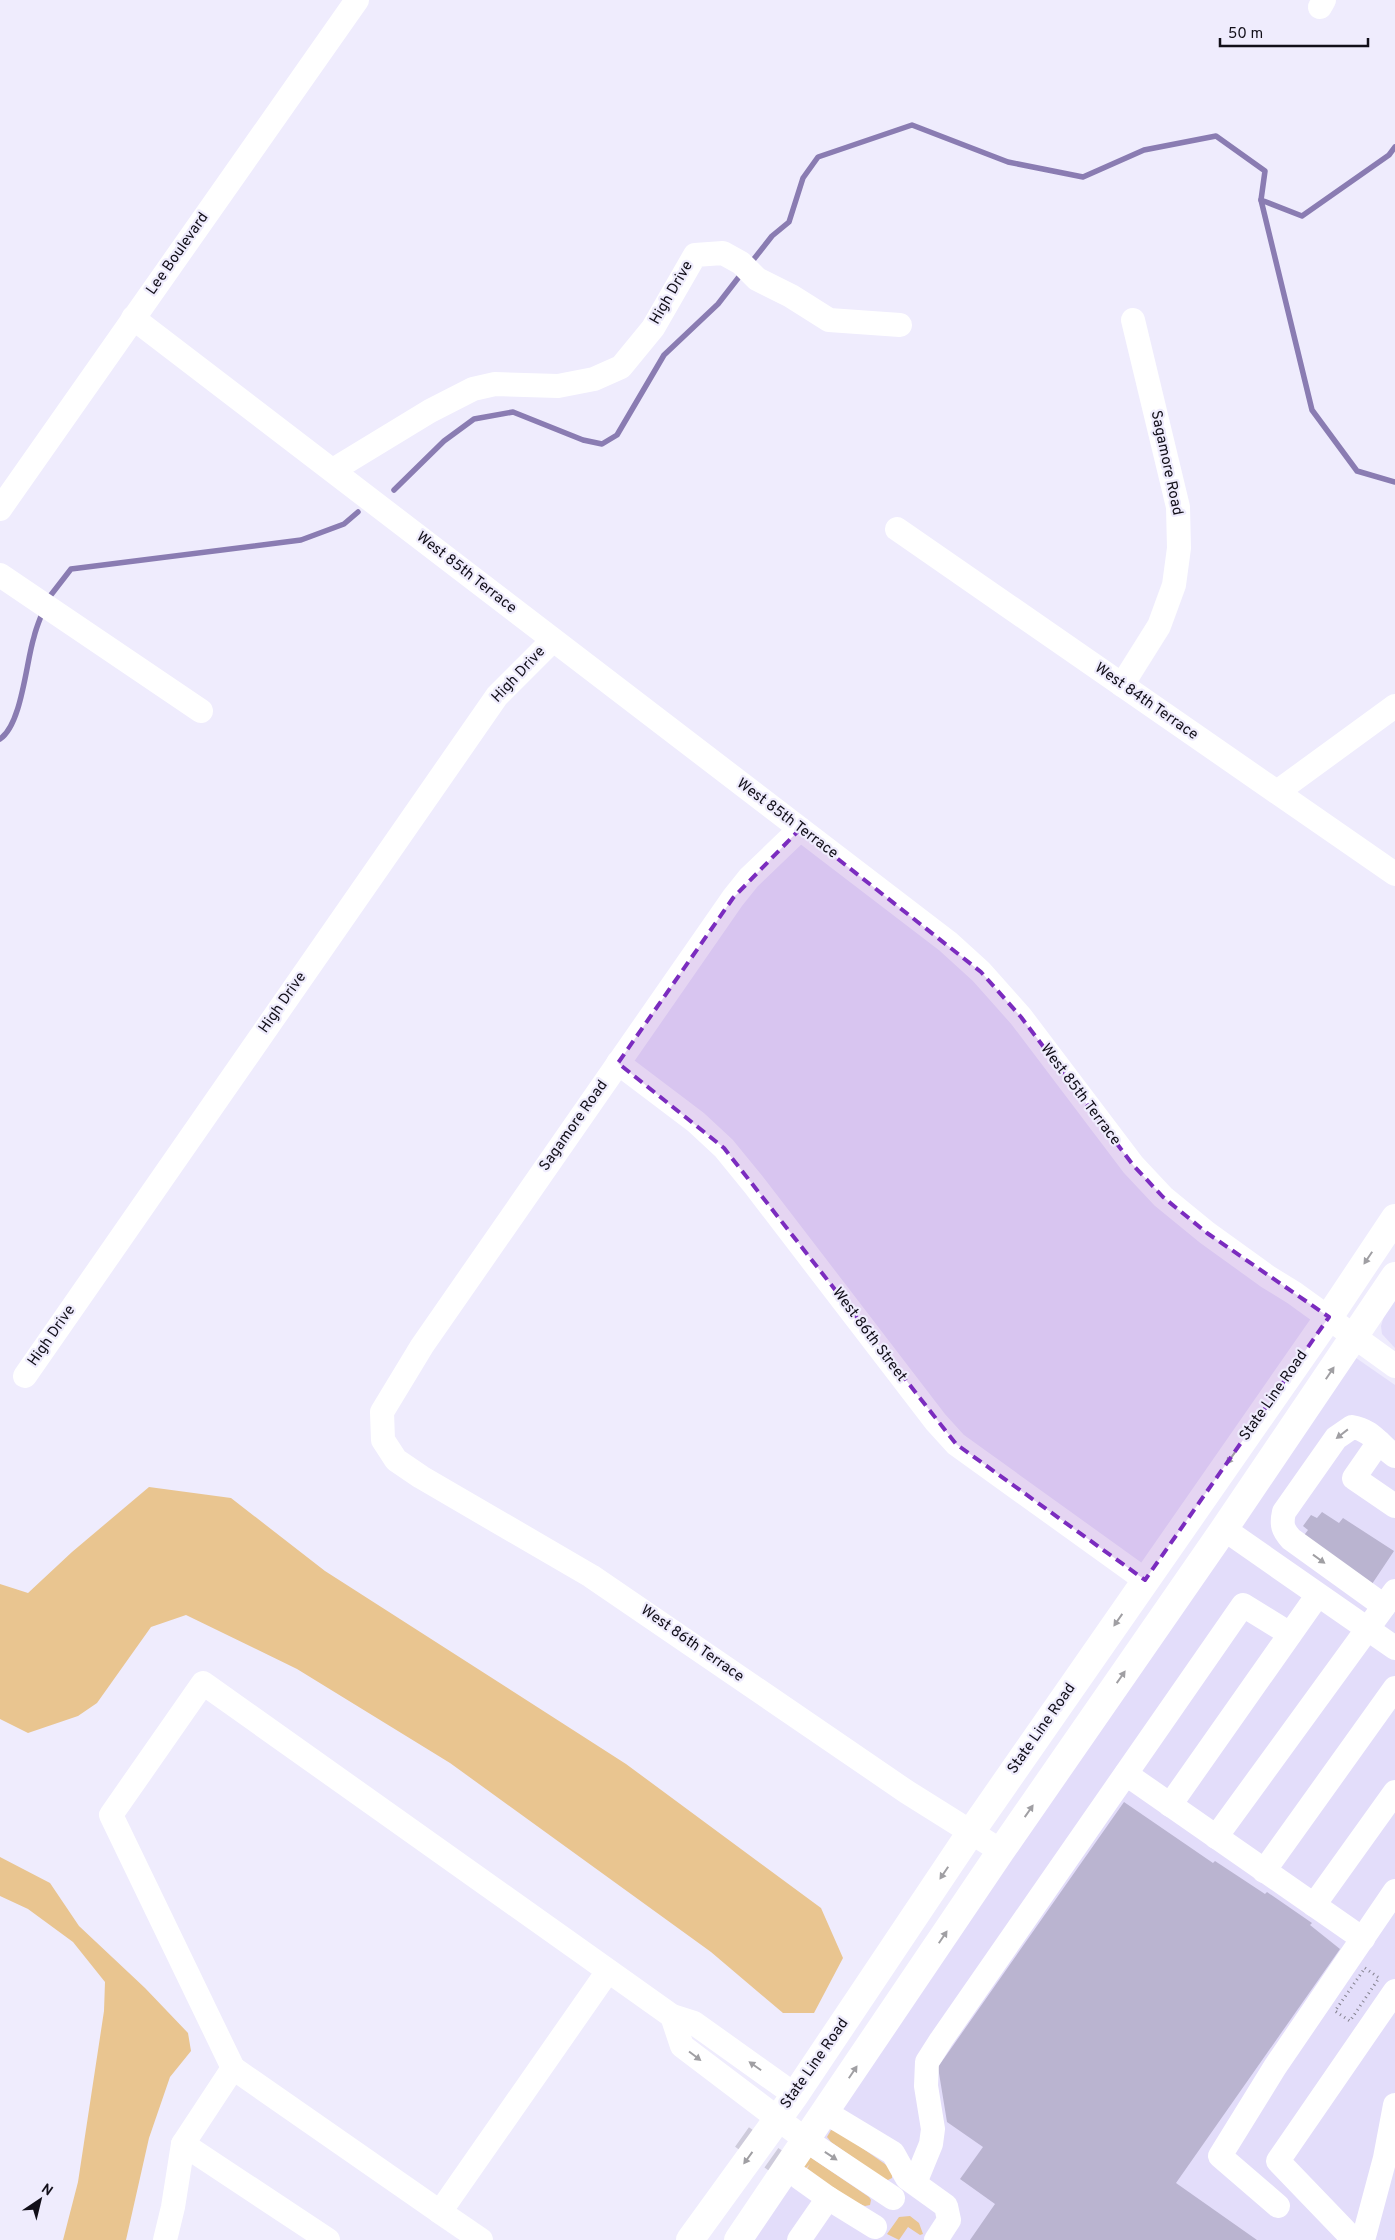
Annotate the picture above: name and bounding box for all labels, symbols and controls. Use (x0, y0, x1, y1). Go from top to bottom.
scale bar (1220, 15, 1368, 47)
text: 50 m (1228, 25, 1263, 44)
street label: Lee Boulevard (143, 209, 213, 299)
street label: High Drive (646, 258, 698, 328)
street label: Sagamore Road (1146, 409, 1186, 517)
street label: West 85th Terrace (412, 528, 520, 618)
street label: High Drive (488, 643, 550, 707)
street label: West 84th Terrace (1090, 659, 1202, 745)
street label: West 85th Terrace (732, 775, 842, 863)
street label: High Drive (255, 969, 311, 1037)
street label: West 85th Terrace (1036, 1040, 1124, 1150)
street label: Sagamore Road (536, 1077, 612, 1175)
one-way arrow (1363, 1252, 1373, 1265)
street label: West 86th Street (827, 1284, 911, 1386)
street label: High Drive (24, 1302, 80, 1370)
street label: State Line Road (1236, 1347, 1312, 1445)
one-way arrow (1325, 1366, 1335, 1380)
one-way arrow (1335, 1429, 1348, 1440)
one-way arrow (1226, 1451, 1236, 1465)
one-way arrow (1312, 1554, 1325, 1565)
street label: West 86th Terrace (637, 1601, 747, 1687)
one-way arrow (1113, 1614, 1123, 1627)
one-way arrow (1116, 1670, 1126, 1684)
street label: State Line Road (1004, 1680, 1080, 1778)
one-way arrow (1024, 1804, 1034, 1818)
one-way arrow (939, 1866, 949, 1879)
one-way arrow (938, 1930, 948, 1944)
street label: State Line Road (777, 2015, 853, 2113)
one-way arrow (688, 2051, 701, 2062)
one-way arrow (748, 2061, 762, 2071)
one-way arrow (848, 2065, 857, 2078)
one-way arrow (743, 2151, 753, 2164)
one-way arrow (824, 2151, 838, 2161)
north arrow (15, 2175, 65, 2225)
text: N (38, 2181, 56, 2200)

